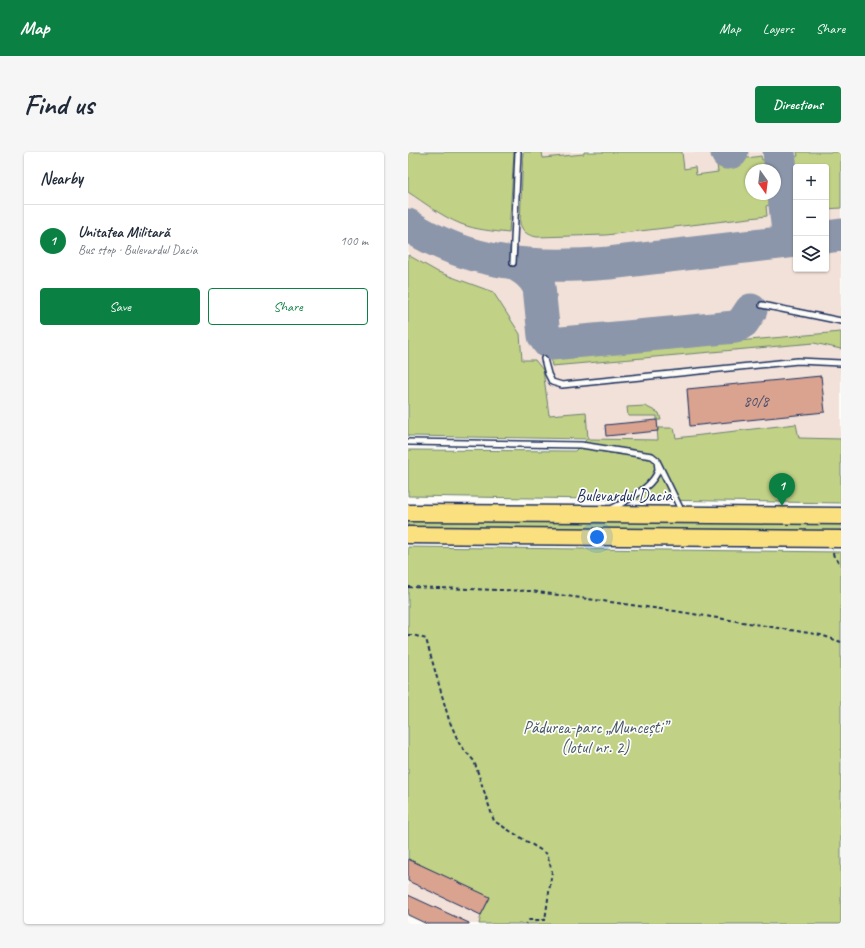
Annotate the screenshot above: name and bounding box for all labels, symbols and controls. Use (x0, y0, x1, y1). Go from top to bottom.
text: Map (20, 16, 50, 40)
text: Map (719, 20, 741, 37)
text: Layers (763, 20, 794, 37)
text: Share (816, 20, 845, 37)
button: Directions (755, 86, 841, 123)
text: Find us (24, 87, 94, 122)
north arrow (745, 164, 781, 200)
map controls (793, 164, 829, 272)
button: + (793, 164, 829, 200)
text: Nearby (40, 168, 83, 189)
button: − (793, 200, 829, 236)
text: Unitatea Militară (78, 223, 170, 242)
text: 1 (50, 233, 56, 249)
text: 100 m (340, 233, 368, 249)
button: layers (793, 236, 829, 272)
text: Bus stop · Bulevardul Dacia (78, 242, 197, 258)
button: Save (40, 288, 200, 325)
button: Share (208, 288, 368, 325)
house number: 80/8 (743, 392, 770, 411)
pin: 1 (769, 473, 795, 506)
street label: Bulevardul Dacia (576, 485, 673, 506)
your location (587, 527, 607, 547)
park label: Pădurea-parc „Muncești” (lotul nr. 2) (523, 717, 671, 758)

